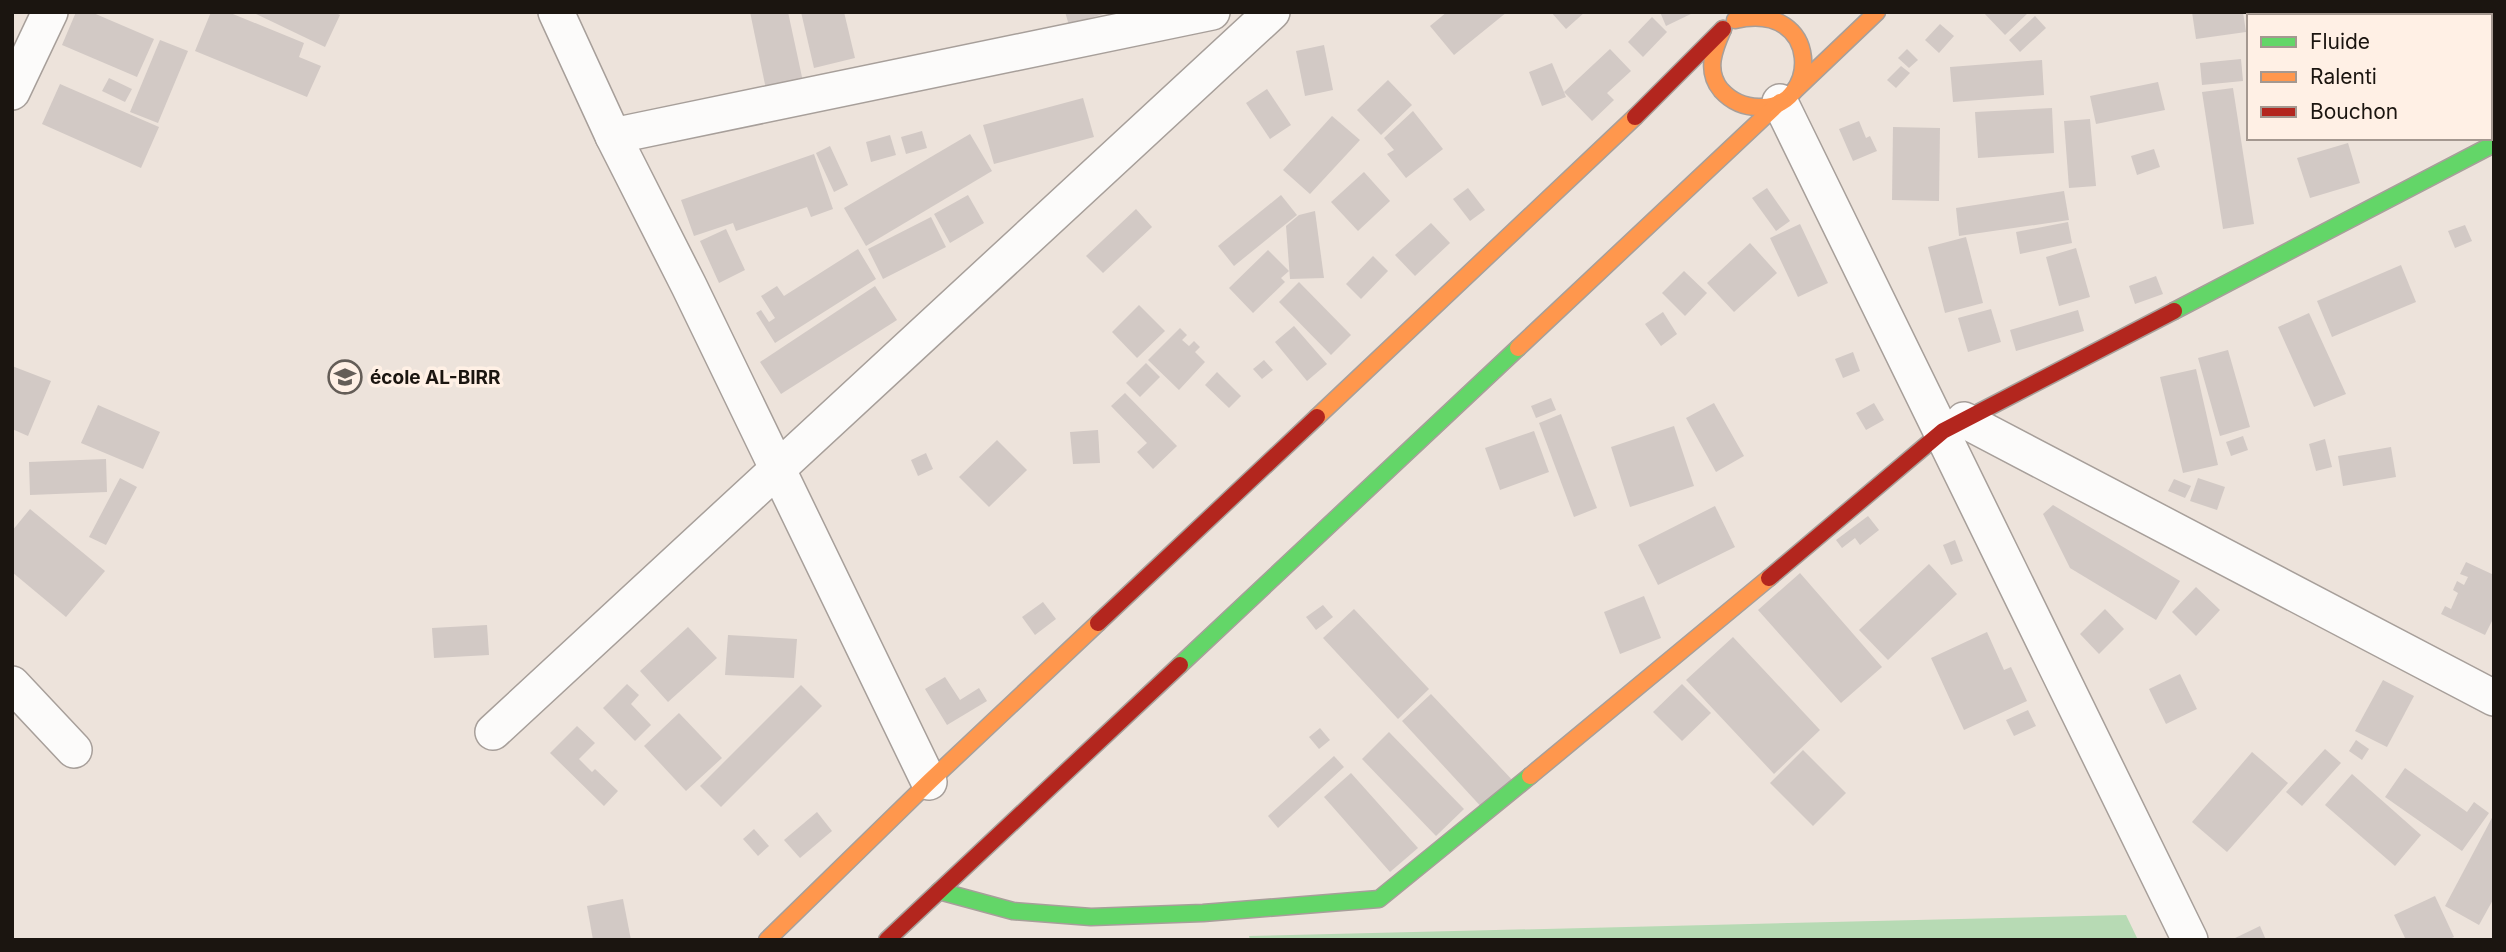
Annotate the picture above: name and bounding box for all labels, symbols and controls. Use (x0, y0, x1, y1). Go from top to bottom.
legend (2247, 14, 2492, 140)
text: Fluide (2310, 29, 2370, 54)
text: Ralenti (2310, 64, 2377, 89)
text: Bouchon (2310, 99, 2398, 124)
school or university icon: école AL-BIRR (326, 358, 364, 396)
place label: école AL-BIRR (370, 366, 501, 389)

